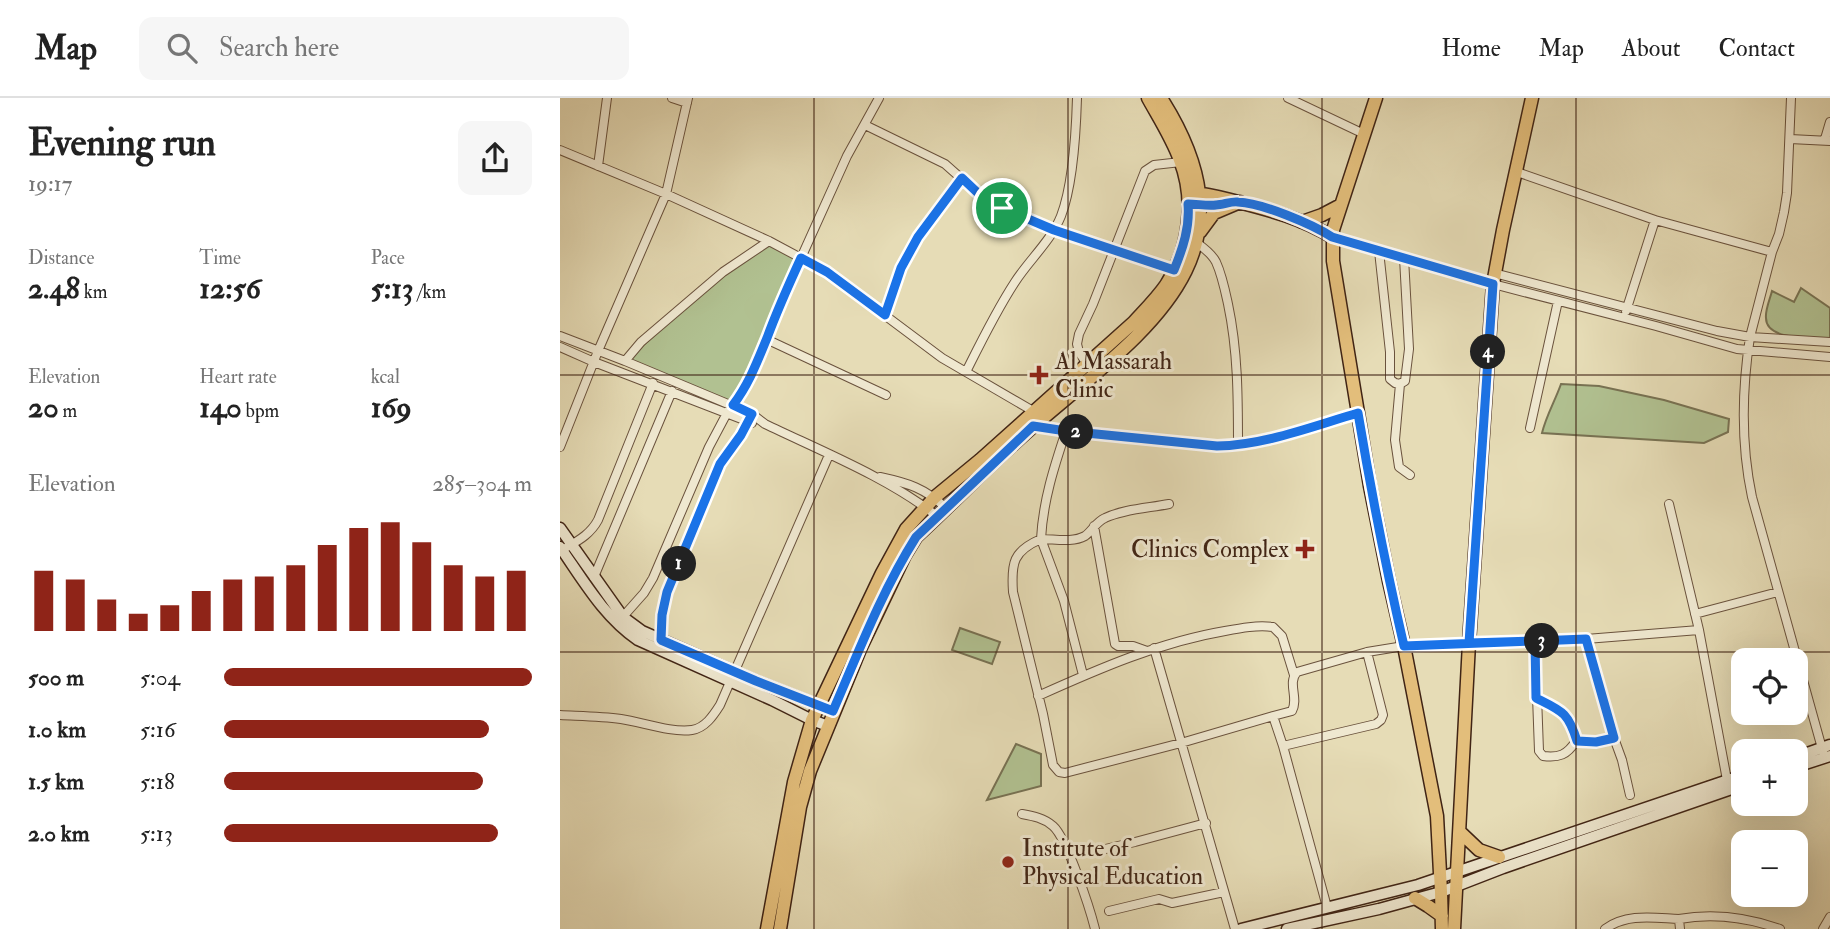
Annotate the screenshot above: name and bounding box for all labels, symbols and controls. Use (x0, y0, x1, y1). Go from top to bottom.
search box (139, 17, 629, 80)
text: Map (35, 28, 97, 69)
icon: search (163, 29, 201, 67)
text: Search here (219, 32, 339, 64)
text: Home (1441, 33, 1501, 64)
text: Map (1539, 33, 1584, 64)
text: About (1622, 33, 1681, 64)
text: Contact (1719, 33, 1795, 64)
text: Evening run (28, 119, 216, 167)
button: share (458, 121, 532, 195)
text: 19:17 (28, 169, 72, 198)
pin (972, 178, 1032, 238)
icon: arrive (983, 189, 1021, 227)
text: Distance (28, 246, 94, 270)
text: Time (199, 246, 241, 270)
text: Pace (371, 246, 405, 270)
text: 2.48 (28, 270, 80, 307)
text: 12:56 (199, 270, 261, 307)
text: 5:13 (371, 270, 414, 307)
text: km (80, 280, 108, 304)
text: /km (414, 280, 446, 304)
pin: 4 (1471, 334, 1506, 370)
text: 4 (1482, 339, 1493, 363)
place label: Al Massarah Clinic (1054, 346, 1173, 405)
text: Elevation (28, 365, 100, 389)
text: Heart rate (199, 365, 277, 389)
text: kcal (371, 365, 400, 389)
marker: Al Massarah Clinic (1029, 365, 1049, 385)
text: 20 (28, 389, 59, 426)
text: 140 (199, 389, 242, 426)
text: 169 (371, 389, 412, 426)
text: m (59, 399, 77, 423)
text: bpm (242, 399, 279, 423)
pin: 2 (1058, 414, 1094, 450)
text: 2 (1071, 419, 1080, 443)
text: Elevation (28, 469, 116, 498)
text: 285–304 m (432, 469, 532, 498)
place label: Clinics Complex (1131, 534, 1289, 565)
marker: Clinics Complex (1295, 539, 1315, 559)
pin: 1 (662, 546, 696, 582)
text: 1 (675, 551, 682, 575)
pin: 3 (1524, 624, 1560, 658)
text: 3 (1538, 628, 1545, 652)
map controls (1731, 648, 1808, 907)
button: locate (1731, 648, 1808, 725)
text: 500 m (28, 663, 84, 692)
text: 5:04 (140, 663, 180, 692)
text: 1.0 km (28, 715, 86, 744)
text: 5:16 (140, 715, 176, 744)
button: + (1731, 739, 1808, 816)
text: 1.5 km (28, 767, 84, 796)
text: 5:18 (140, 767, 175, 796)
text: 2.0 km (28, 819, 90, 848)
text: 5:13 (140, 819, 173, 848)
button: − (1731, 830, 1808, 907)
place label: Institute of Physical Education (1022, 833, 1203, 892)
marker: Institute of Physical Education (1000, 854, 1016, 870)

